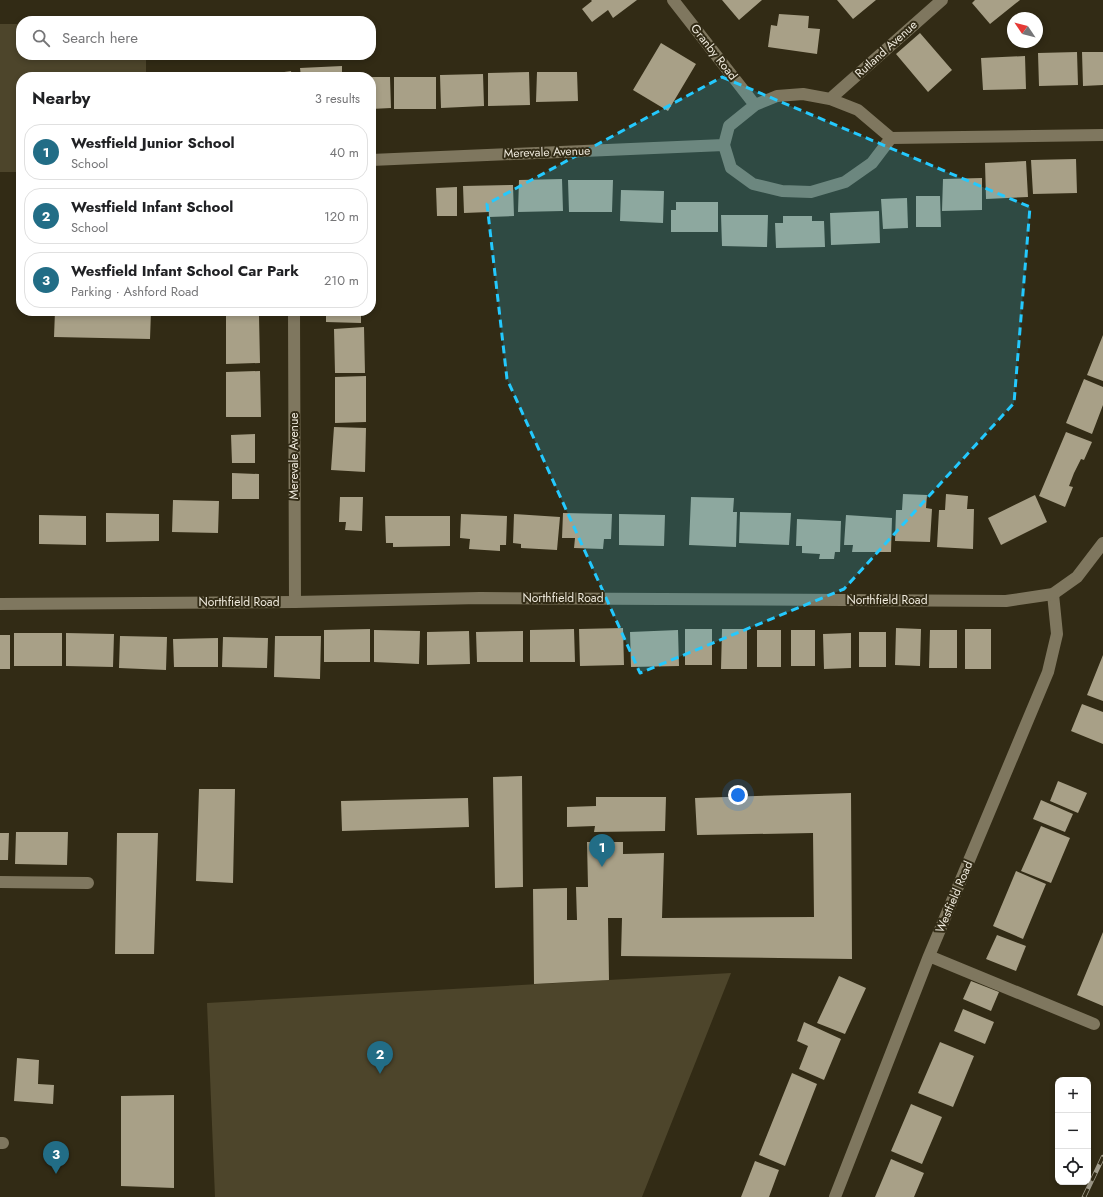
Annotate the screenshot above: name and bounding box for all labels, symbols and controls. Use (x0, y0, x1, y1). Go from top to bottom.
north arrow (1007, 12, 1043, 48)
search box (16, 16, 376, 60)
street label: Rutland Avenue (851, 16, 921, 82)
street label: Granby Road (686, 20, 742, 84)
icon: search (30, 27, 52, 49)
text: Search here (62, 27, 138, 49)
text: Nearby (32, 86, 90, 110)
text: 3 results (315, 89, 360, 108)
text: Westfield Junior School (71, 132, 235, 154)
street label: Merevale Avenue (503, 141, 591, 163)
text: 1 (43, 143, 49, 162)
text: 40 m (330, 143, 359, 162)
text: School (71, 154, 108, 173)
text: Westfield Infant School (71, 196, 233, 218)
text: 2 (42, 207, 50, 226)
text: 120 m (324, 207, 359, 226)
text: School (71, 218, 108, 237)
text: Westfield Infant School Car Park (71, 260, 299, 282)
text: 3 (42, 271, 50, 290)
text: 210 m (324, 271, 359, 290)
text: Parking · Ashford Road (71, 282, 199, 301)
street label: Merevale Avenue (285, 413, 303, 499)
street label: Northfield Road (523, 589, 603, 607)
street label: Northfield Road (847, 591, 927, 609)
street label: Northfield Road (199, 593, 279, 611)
your location (728, 785, 748, 805)
pin: 1 (589, 834, 615, 867)
street label: Westfield Road (931, 858, 977, 936)
pin: 2 (367, 1041, 393, 1074)
map controls (1055, 1077, 1091, 1185)
button: + (1055, 1077, 1091, 1113)
button: − (1055, 1113, 1091, 1149)
pin: 3 (43, 1141, 69, 1174)
button: locate (1055, 1149, 1091, 1185)

